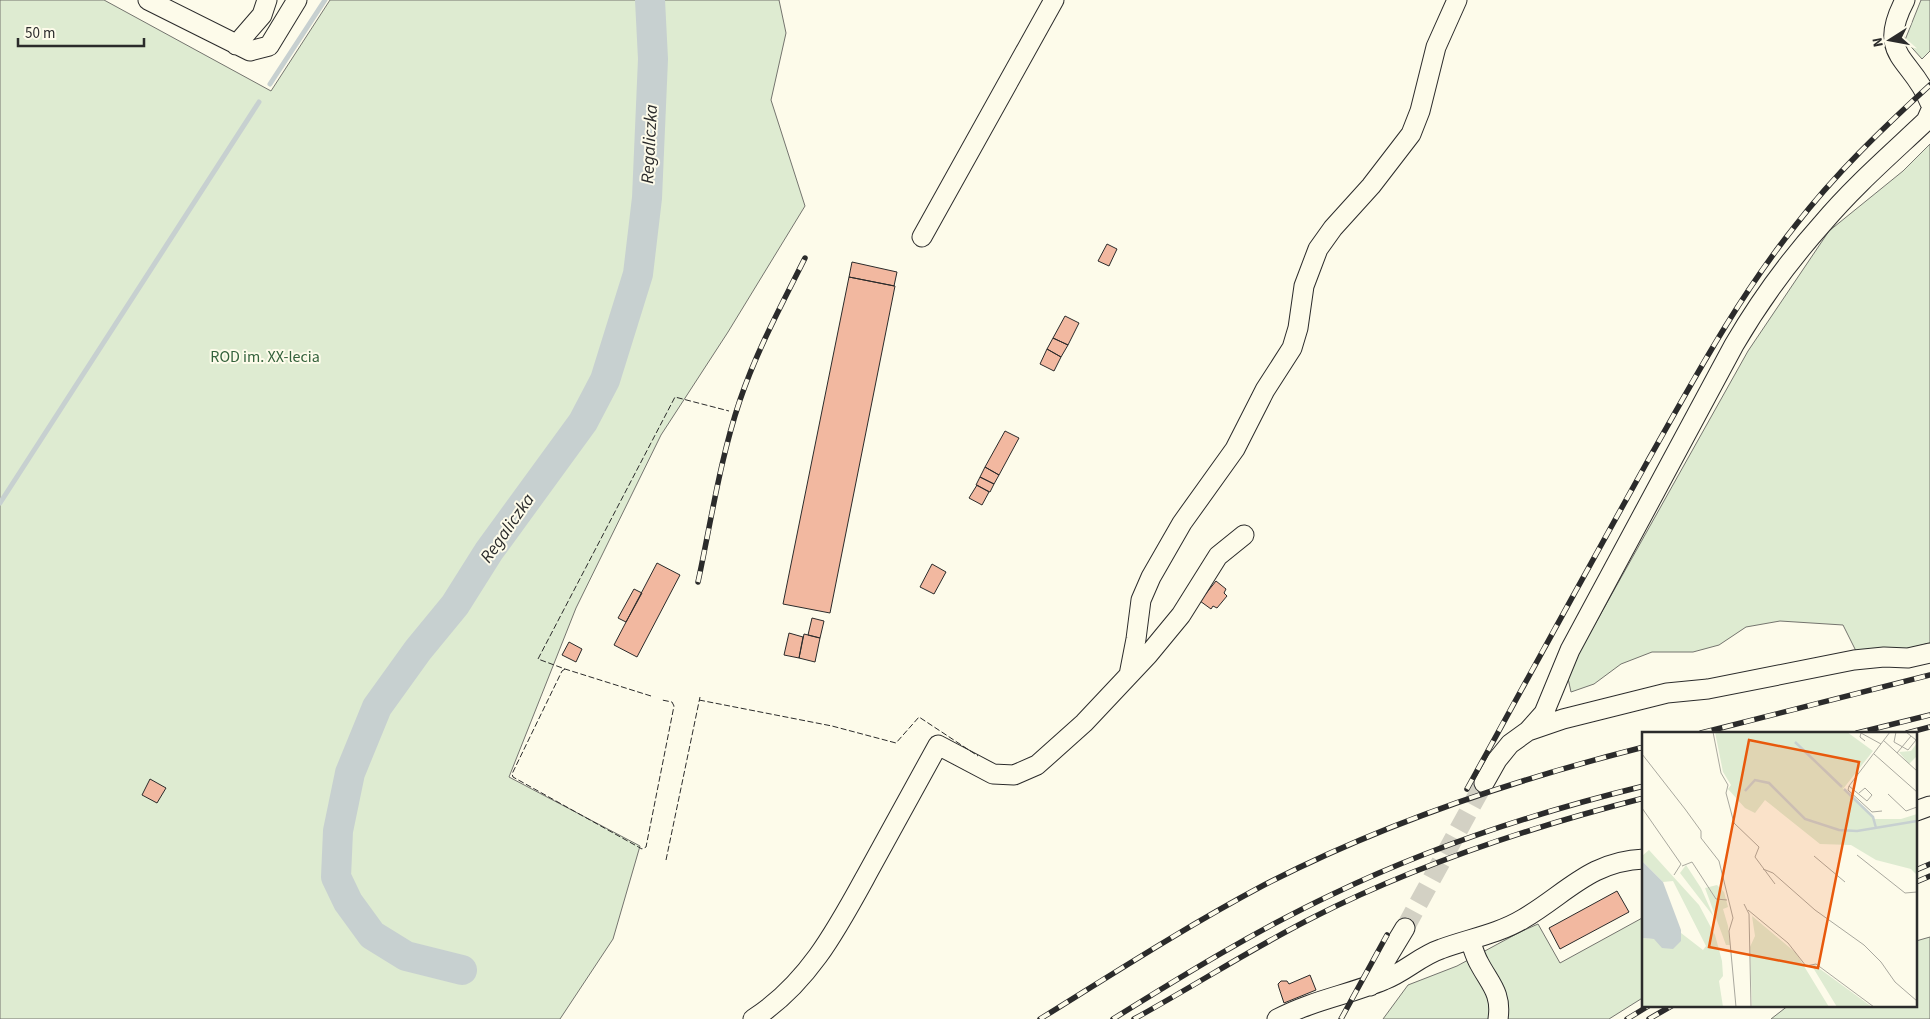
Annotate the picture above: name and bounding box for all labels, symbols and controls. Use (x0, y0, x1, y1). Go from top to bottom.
scale bar (18, 15, 144, 47)
north arrow (1865, 15, 1915, 65)
text: 50 m (25, 23, 55, 44)
text: N (1868, 36, 1889, 49)
water label: Regaliczka (635, 103, 664, 184)
park label: ROD im. XX-lecia (210, 346, 320, 368)
water label: Regaliczka (474, 488, 541, 568)
inset map (1642, 732, 1918, 1006)

